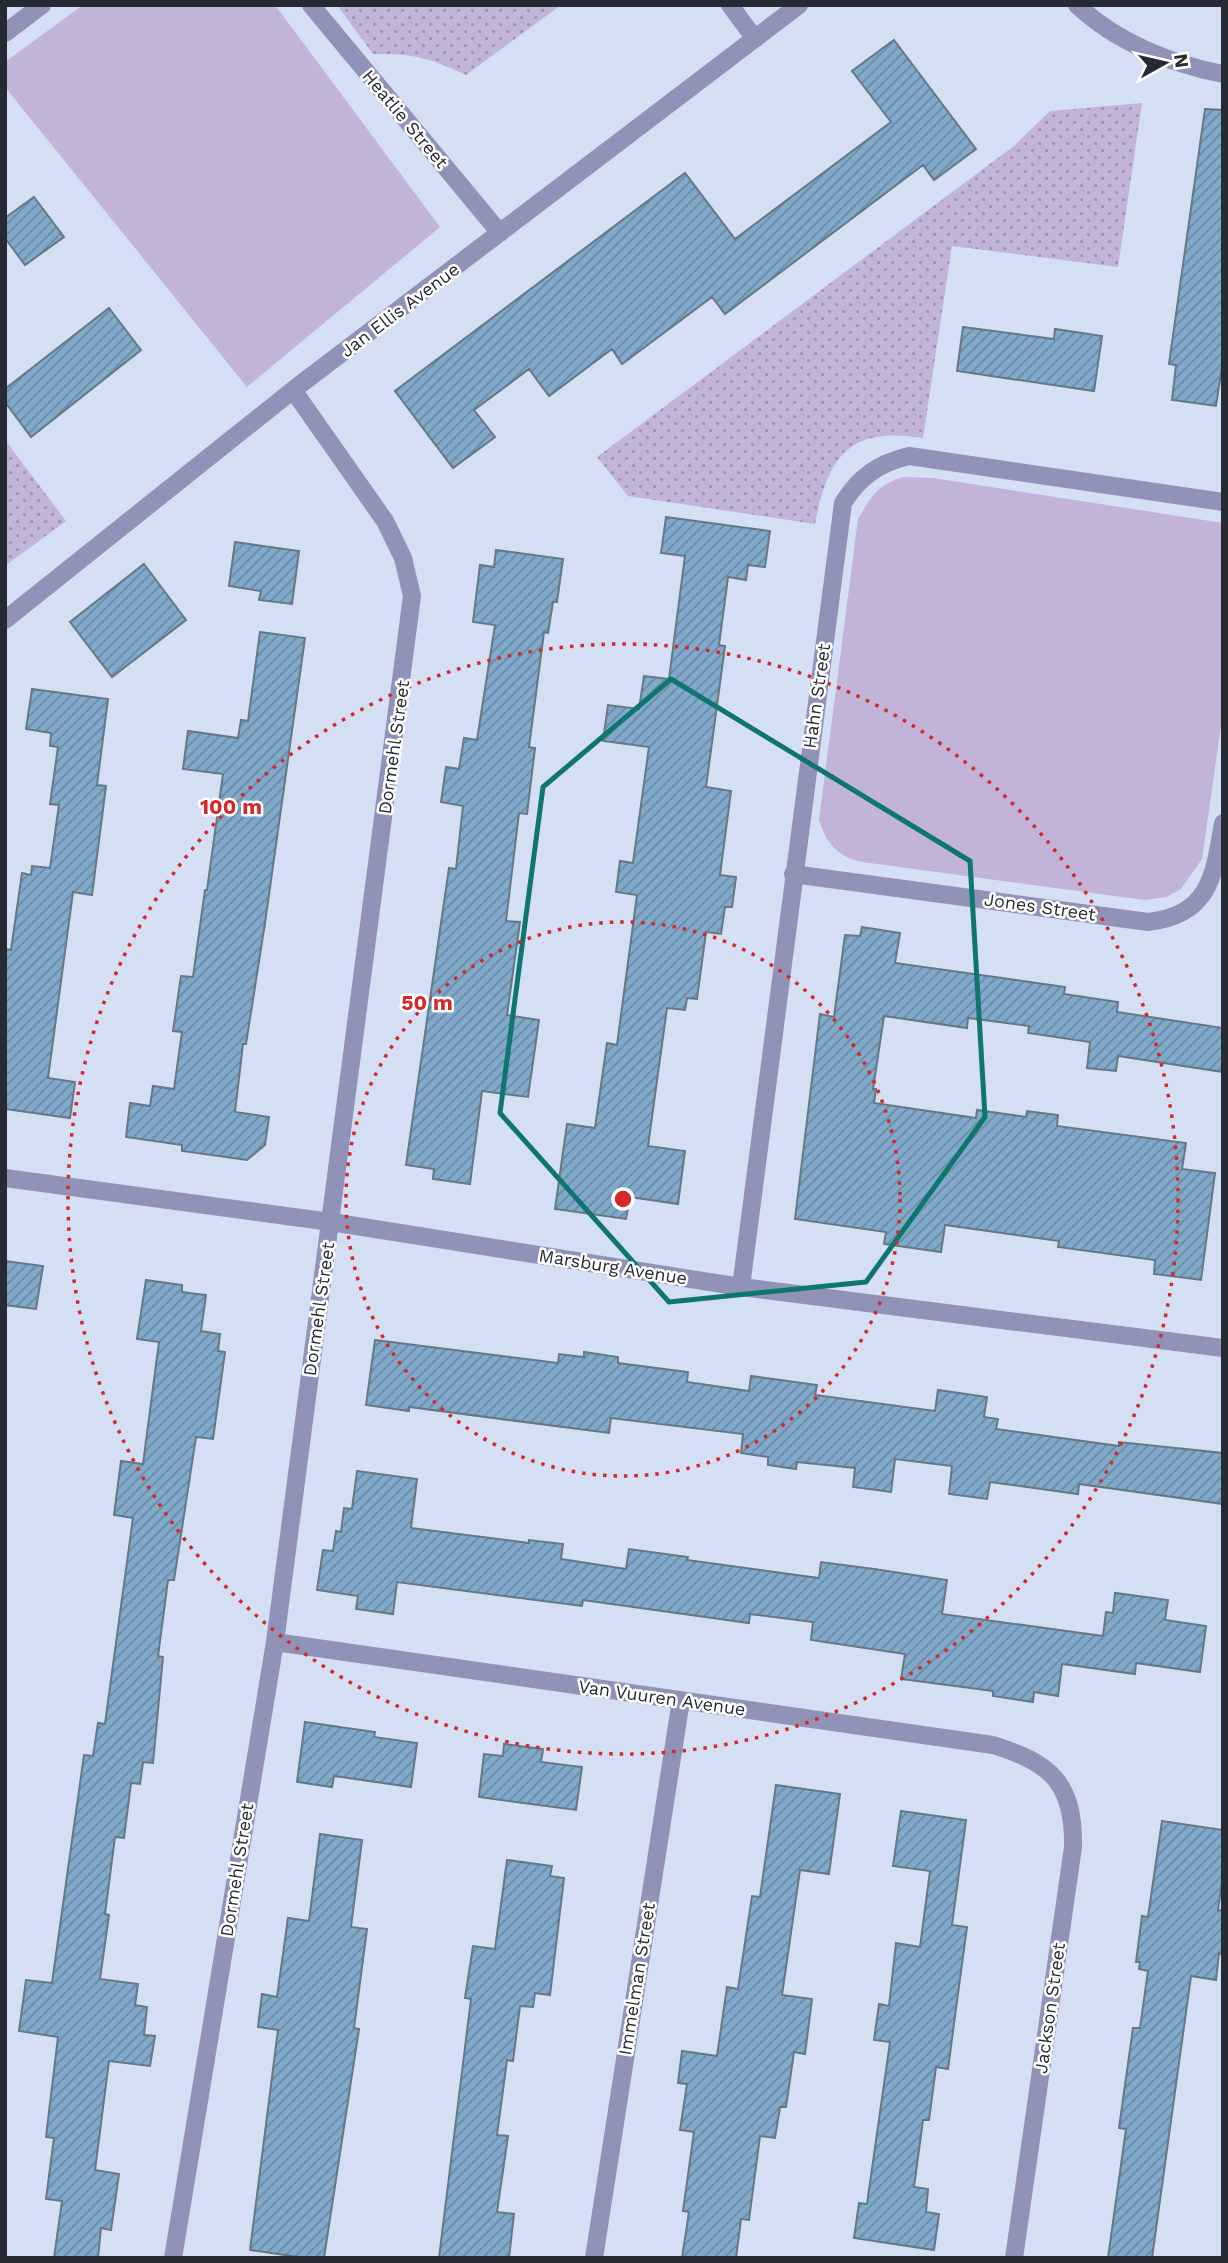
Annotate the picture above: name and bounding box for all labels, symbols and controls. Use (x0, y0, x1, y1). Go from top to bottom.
north arrow (1130, 28, 1200, 98)
text: N (1169, 52, 1194, 69)
street label: Heatlie Street (358, 65, 453, 172)
street label: Jan Ellis Avenue (336, 258, 463, 361)
street label: Hahn Street (799, 642, 834, 750)
street label: Dormehl Street (374, 678, 413, 815)
text: 100 m (200, 794, 262, 819)
street label: Jones Street (983, 888, 1098, 925)
text: 50 m (401, 990, 453, 1015)
centre of rings (611, 1187, 635, 1211)
street label: Dormehl Street (299, 1240, 338, 1377)
street label: Marsburg Avenue (537, 1244, 689, 1289)
street label: Van Vuuren Avenue (577, 1675, 747, 1720)
street label: Dormehl Street (216, 1801, 258, 1938)
street label: Immelman Street (614, 1901, 659, 2057)
street label: Jackson Street (1030, 1941, 1069, 2075)

